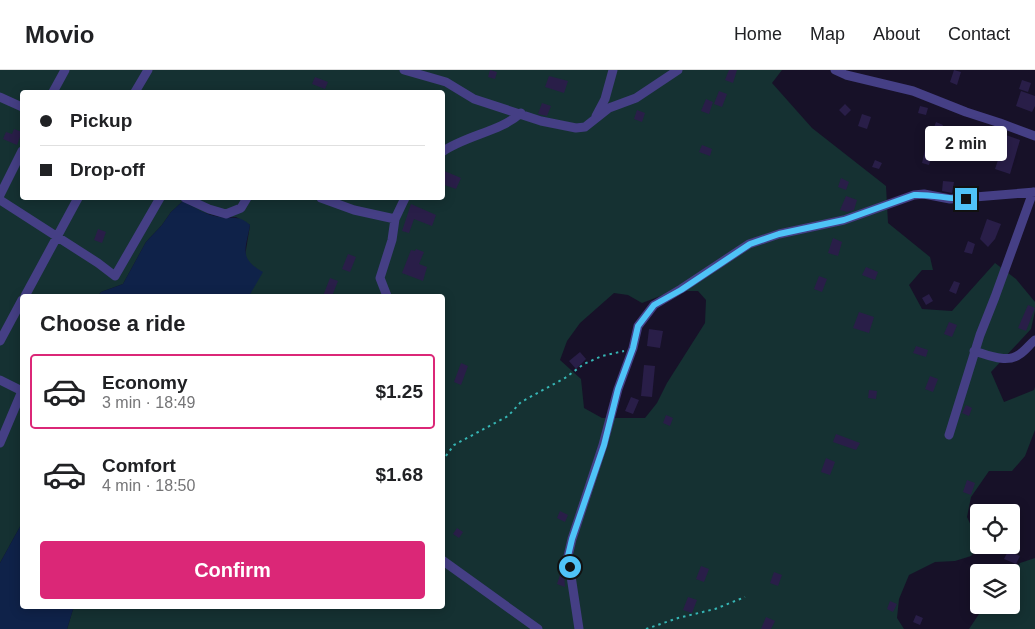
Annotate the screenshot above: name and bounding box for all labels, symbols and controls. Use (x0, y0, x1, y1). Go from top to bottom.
text: Movio (25, 21, 94, 48)
text: Home (734, 24, 782, 44)
text: Map (810, 24, 845, 44)
text: About (873, 24, 920, 44)
text: Contact (948, 24, 1010, 44)
text: Pickup (70, 110, 132, 131)
callout: 2 min (925, 126, 1007, 162)
text: 2 min (945, 135, 987, 152)
text: Drop-off (70, 159, 145, 180)
route end (955, 188, 977, 210)
text: Choose a ride (40, 311, 185, 336)
icon: car (42, 369, 87, 414)
text: Economy (102, 372, 188, 393)
text: $1.25 (375, 381, 423, 402)
text: 3 min · 18:49 (102, 394, 195, 411)
icon: car (42, 452, 87, 497)
text: Comfort (102, 455, 176, 476)
text: $1.68 (375, 464, 423, 485)
text: 4 min · 18:50 (102, 477, 195, 494)
map controls (970, 504, 1020, 614)
button: locate (970, 504, 1020, 554)
button: Confirm (40, 541, 425, 599)
route start (559, 556, 581, 578)
button: layers (970, 564, 1020, 614)

